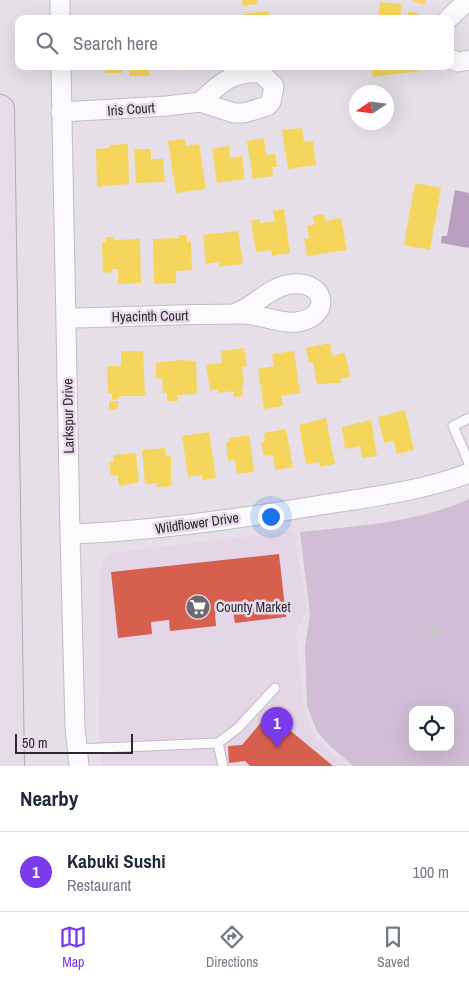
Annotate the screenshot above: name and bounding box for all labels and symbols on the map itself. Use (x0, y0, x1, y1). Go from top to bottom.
north arrow (349, 85, 394, 130)
street label: Iris Court (107, 98, 155, 120)
street label: Hyacinth Court (112, 306, 188, 326)
street label: Larkspur Drive (58, 378, 78, 454)
your location (258, 504, 284, 530)
street label: Wildflower Drive (154, 508, 240, 538)
supermarket icon: County Market (185, 594, 211, 620)
place label: County Market (216, 598, 291, 616)
pin: 1 (261, 707, 293, 748)
scale bar (15, 731, 132, 754)

